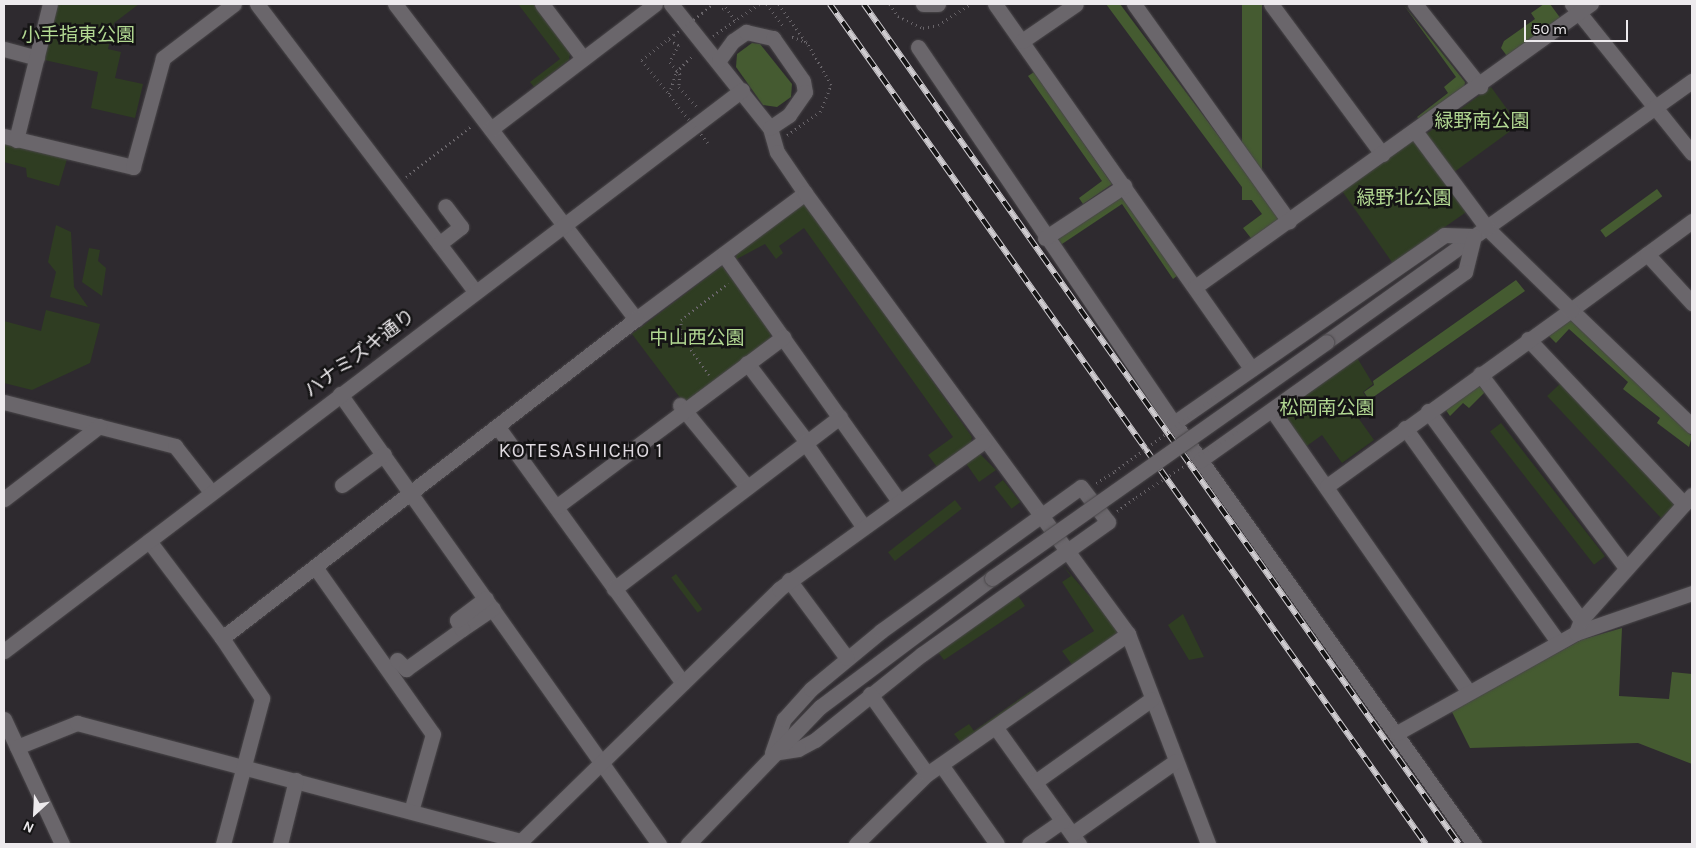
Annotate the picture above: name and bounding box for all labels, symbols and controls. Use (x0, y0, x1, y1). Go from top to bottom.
scale bar (1526, 10, 1630, 42)
text: 50 m (1532, 20, 1567, 38)
park label: 小手指東公園 (21, 25, 135, 47)
park label: 緑野南公園 (1435, 111, 1529, 133)
park label: 緑野北公園 (1357, 188, 1451, 210)
street label: ハナミズキ通り (300, 305, 420, 403)
park label: 中山西公園 (650, 328, 744, 350)
park label: 松岡南公園 (1280, 398, 1374, 420)
district label: KOTESASHICHO 1 (497, 438, 665, 462)
north arrow (10, 788, 60, 838)
text: N (20, 817, 37, 837)

